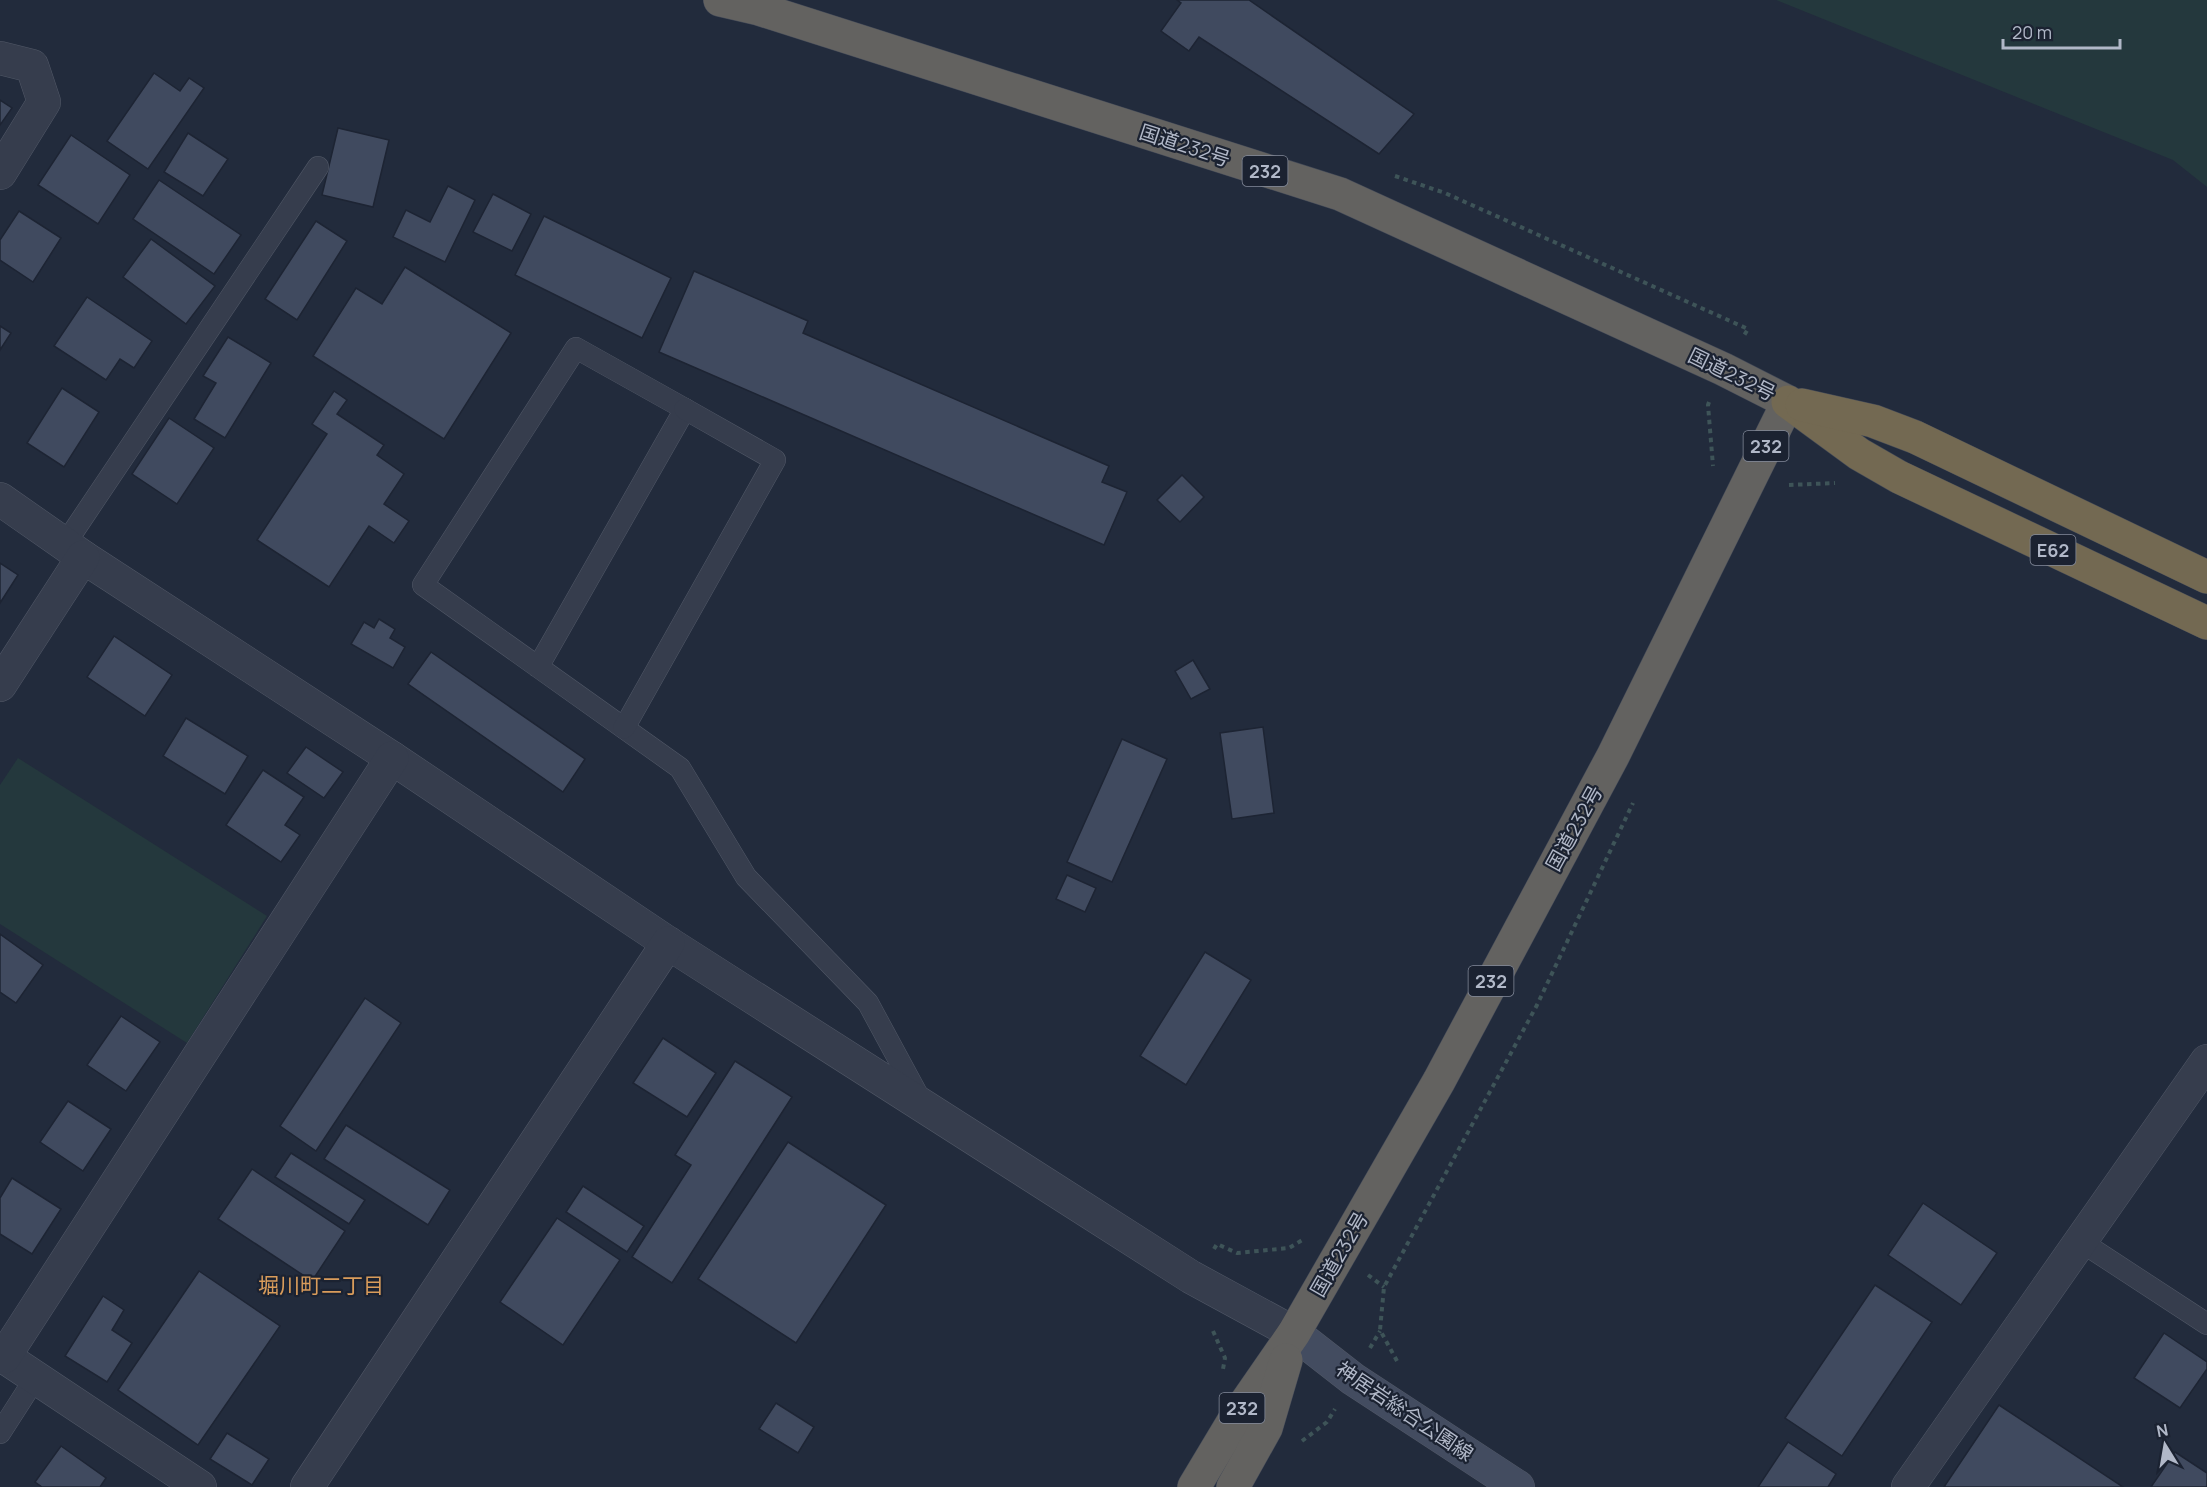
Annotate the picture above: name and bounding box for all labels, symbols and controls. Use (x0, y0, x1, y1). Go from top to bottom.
scale bar (2003, 12, 2120, 50)
text: 20 m (2012, 20, 2052, 44)
street label: 国道232号 (1136, 118, 1234, 172)
road number: 232 (1242, 156, 1288, 186)
street label: 国道232号 (1684, 341, 1780, 407)
road number: 232 (1744, 431, 1788, 461)
road number: E62 (2030, 535, 2076, 565)
street label: 国道232号 (1539, 780, 1609, 876)
road number: 232 (1468, 966, 1514, 996)
street label: 国道232号 (1304, 1207, 1374, 1301)
district label: 堀川町二丁目 (258, 1271, 384, 1299)
street label: 神居岩総合公園線 (1331, 1355, 1479, 1467)
road number: 232 (1220, 1393, 1264, 1423)
north arrow (2135, 1415, 2195, 1475)
text: N (2154, 1418, 2170, 1442)

